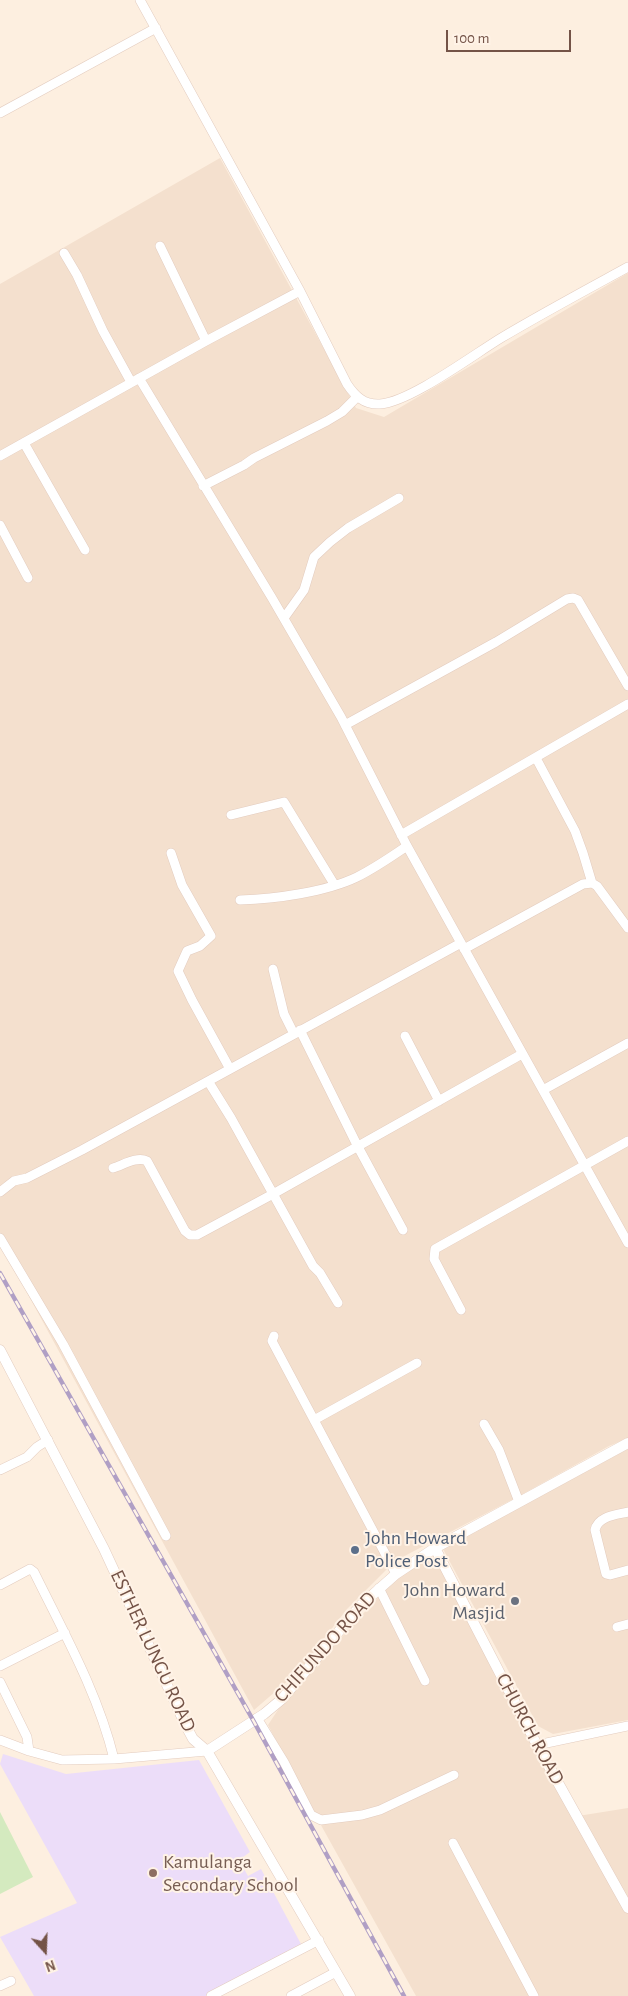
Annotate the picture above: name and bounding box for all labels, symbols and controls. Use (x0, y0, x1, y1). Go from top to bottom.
scale bar (448, 20, 573, 52)
text: 100 m (454, 31, 489, 46)
place label: John Howard Police Post (365, 1526, 466, 1573)
marker: John Howard Police Post (349, 1544, 361, 1556)
street label: ESTHER LUNGU ROAD (105, 1566, 201, 1736)
place label: John Howard Masjid (404, 1578, 505, 1625)
street label: CHIFUNDO ROAD (269, 1587, 381, 1707)
marker: John Howard Masjid (509, 1595, 521, 1607)
street label: CHURCH ROAD (491, 1669, 569, 1789)
place label: Kamulanga Secondary School (163, 1850, 299, 1897)
marker: Kamulanga Secondary School (147, 1867, 159, 1879)
north arrow (20, 1926, 70, 1976)
text: N (43, 1957, 57, 1973)

